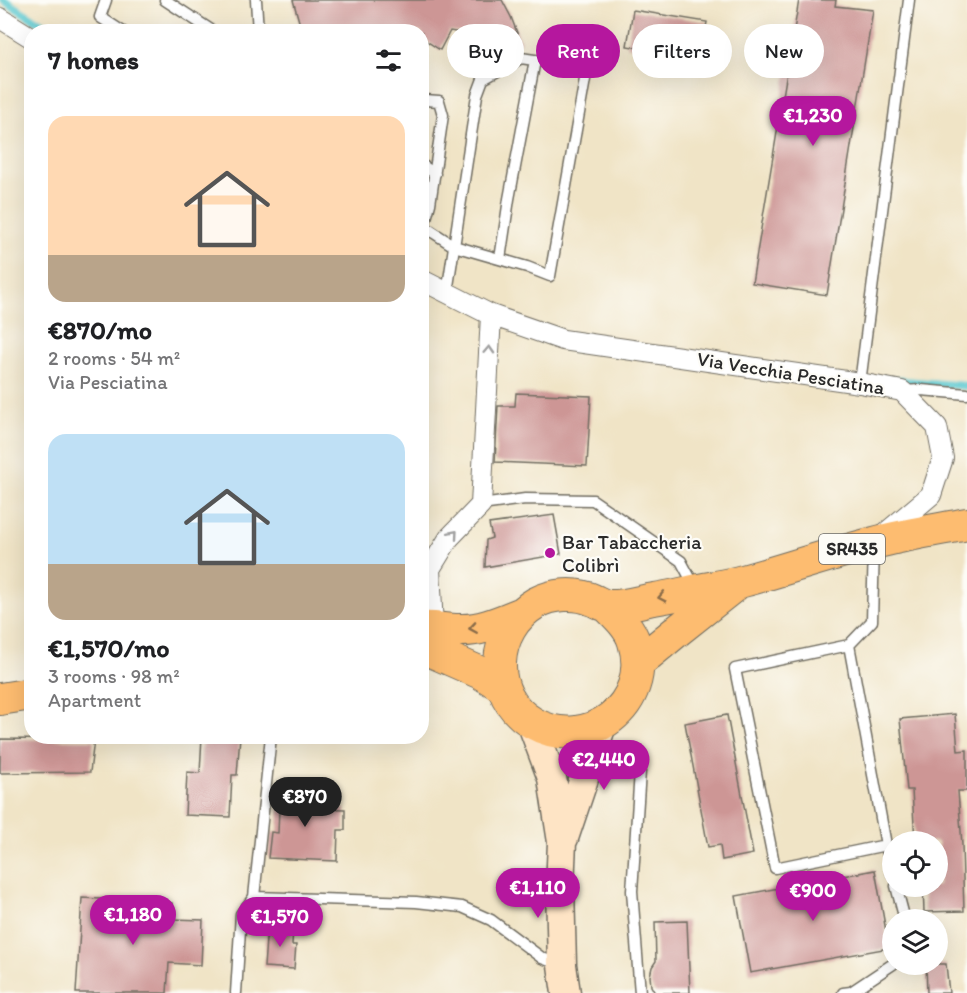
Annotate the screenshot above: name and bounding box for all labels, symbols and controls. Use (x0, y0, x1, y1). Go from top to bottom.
chip: Buy (447, 24, 524, 78)
chip: Rent (536, 24, 620, 78)
chip: Filters (632, 24, 732, 78)
chip: New (744, 24, 824, 78)
text: 7 homes (48, 44, 139, 76)
icon: filters (372, 44, 405, 77)
pin: €1,230 (764, 96, 862, 147)
text: €1,230 (783, 103, 843, 127)
icon: home (173, 155, 281, 263)
text: €870/mo (48, 314, 152, 346)
one-way arrow (482, 345, 495, 354)
text: 2 rooms · 54 m² (48, 346, 180, 370)
street label: Via Vecchia Pesciatina (695, 346, 887, 400)
text: Via Pesciatina (48, 370, 168, 394)
icon: home (173, 473, 281, 581)
one-way arrow (446, 530, 457, 541)
place label: Bar Tabaccheria Colibrì (562, 530, 702, 577)
road number: SR435 (819, 534, 885, 564)
marker: Bar Tabaccheria Colibrì (543, 546, 557, 560)
one-way arrow (657, 590, 667, 603)
one-way arrow (468, 622, 478, 634)
text: €1,570/mo (48, 632, 170, 664)
text: 3 rooms · 98 m² (48, 664, 180, 688)
text: Apartment (48, 688, 141, 712)
pin: €2,440 (555, 740, 653, 791)
text: €2,440 (572, 747, 636, 771)
pin: €870 (269, 777, 341, 828)
text: €870 (283, 784, 327, 808)
map controls (882, 831, 948, 975)
button: locate (882, 831, 948, 897)
pin: €1,110 (489, 868, 587, 919)
pin: €900 (777, 871, 849, 922)
text: €1,110 (510, 875, 566, 899)
text: €900 (790, 878, 836, 902)
pin: €1,180 (84, 895, 182, 946)
pin: €1,570 (231, 897, 329, 948)
text: €1,180 (104, 902, 162, 926)
text: €1,570 (251, 904, 309, 928)
button: layers (882, 909, 948, 975)

